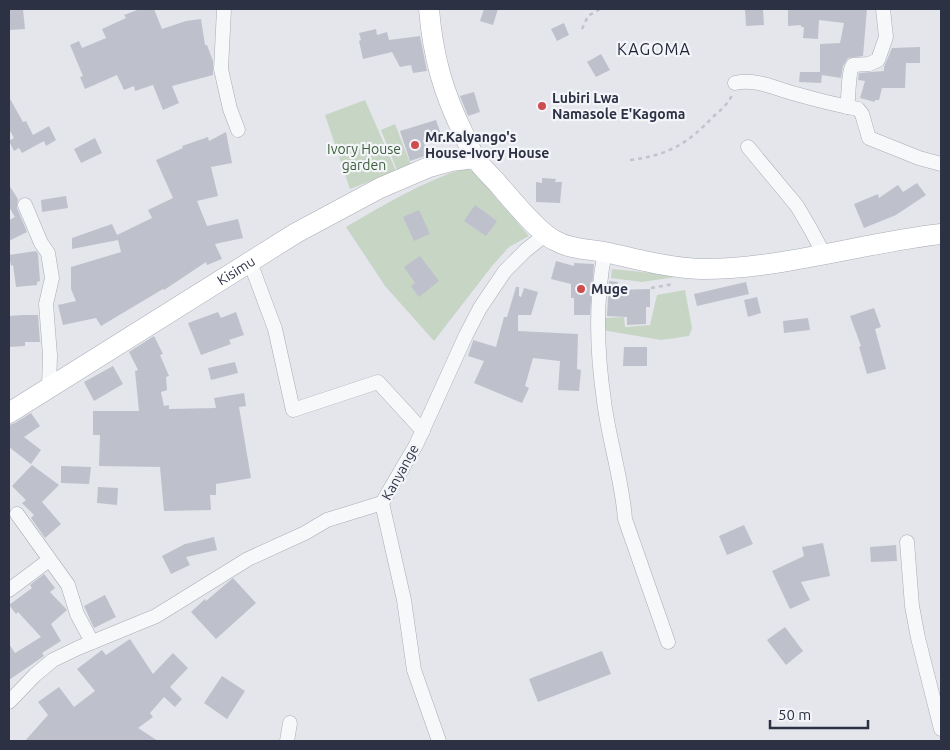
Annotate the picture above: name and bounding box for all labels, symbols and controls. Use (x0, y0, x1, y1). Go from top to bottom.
district label: KAGOMA (617, 40, 691, 58)
place label: Lubiri Lwa Namasole E'Kagoma (552, 90, 685, 122)
marker: Lubiri Lwa Namasole E'Kagoma (536, 100, 548, 112)
place label: Mr.Kalyango's House-Ivory House (425, 129, 549, 161)
marker: Mr.Kalyango's House-Ivory House (409, 139, 421, 151)
park label: Ivory House garden (327, 141, 401, 173)
street label: Kisimu (214, 253, 258, 288)
place label: Muge (591, 281, 628, 297)
marker: Muge (575, 283, 587, 295)
street label: Kanyange (378, 441, 422, 503)
scale bar (770, 698, 868, 730)
text: 50 m (778, 706, 811, 723)

